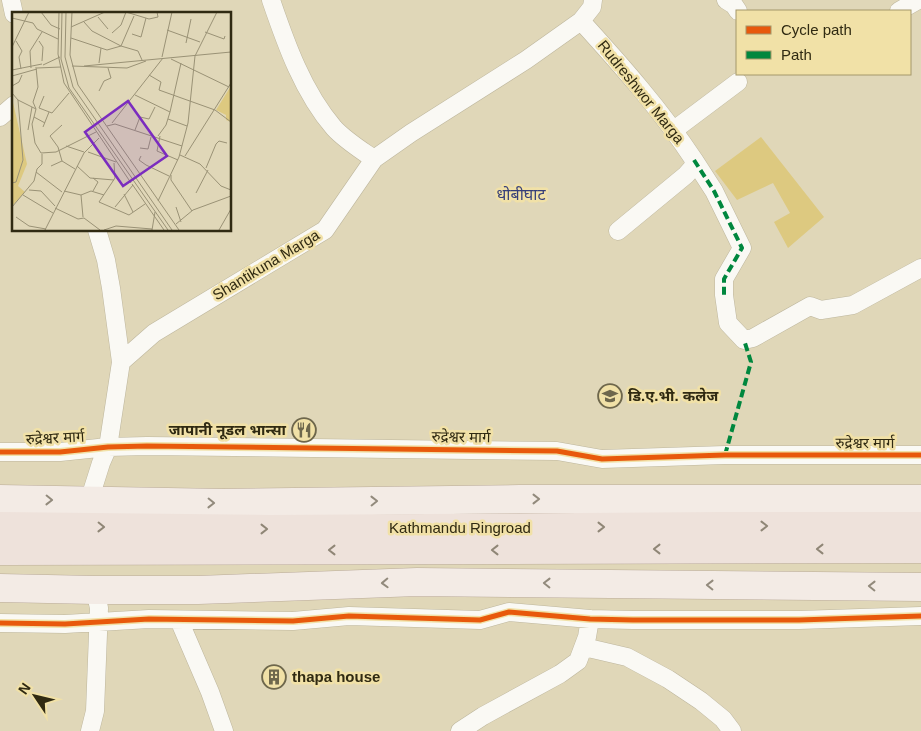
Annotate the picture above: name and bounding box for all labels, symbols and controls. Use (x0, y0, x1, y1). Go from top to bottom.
legend (736, 10, 911, 75)
inset map (12, 12, 231, 231)
text: Cycle path (781, 21, 852, 38)
street label: Rudreshwor Marga (595, 37, 689, 147)
text: Path (781, 46, 812, 63)
district label: धोबीघाट (497, 186, 546, 203)
street label: Shantikuna Marga (209, 226, 323, 303)
school or university icon: डि.ए.भी. कलेज (597, 383, 623, 409)
place label: डि.ए.भी. कलेज (628, 387, 719, 404)
restaurant icon: जापानी नूडल भान्सा (291, 417, 317, 443)
place label: जापानी नूडल भान्सा (169, 421, 287, 440)
street label: रुद्रेश्वर मार्ग (25, 427, 86, 448)
street label: रुद्रेश्वर मार्ग (431, 427, 492, 446)
street label: रुद्रेश्वर मार्ग (836, 434, 895, 451)
one-way arrow (532, 494, 540, 504)
one-way arrow (45, 495, 53, 505)
one-way arrow (370, 496, 378, 506)
one-way arrow (208, 498, 215, 508)
street label: Kathmandu Ringroad (389, 519, 531, 536)
one-way arrow (760, 521, 768, 531)
one-way arrow (98, 522, 105, 532)
one-way arrow (598, 522, 605, 532)
one-way arrow (260, 524, 268, 534)
one-way arrow (653, 544, 661, 554)
one-way arrow (816, 544, 824, 554)
one-way arrow (328, 545, 336, 555)
one-way arrow (491, 545, 498, 555)
one-way arrow (381, 578, 389, 589)
one-way arrow (543, 578, 551, 588)
one-way arrow (706, 580, 714, 590)
one-way arrow (868, 581, 876, 592)
building icon: thapa house (261, 664, 287, 690)
place label: thapa house (292, 668, 380, 685)
north arrow (10, 671, 60, 721)
text: N (15, 680, 34, 697)

